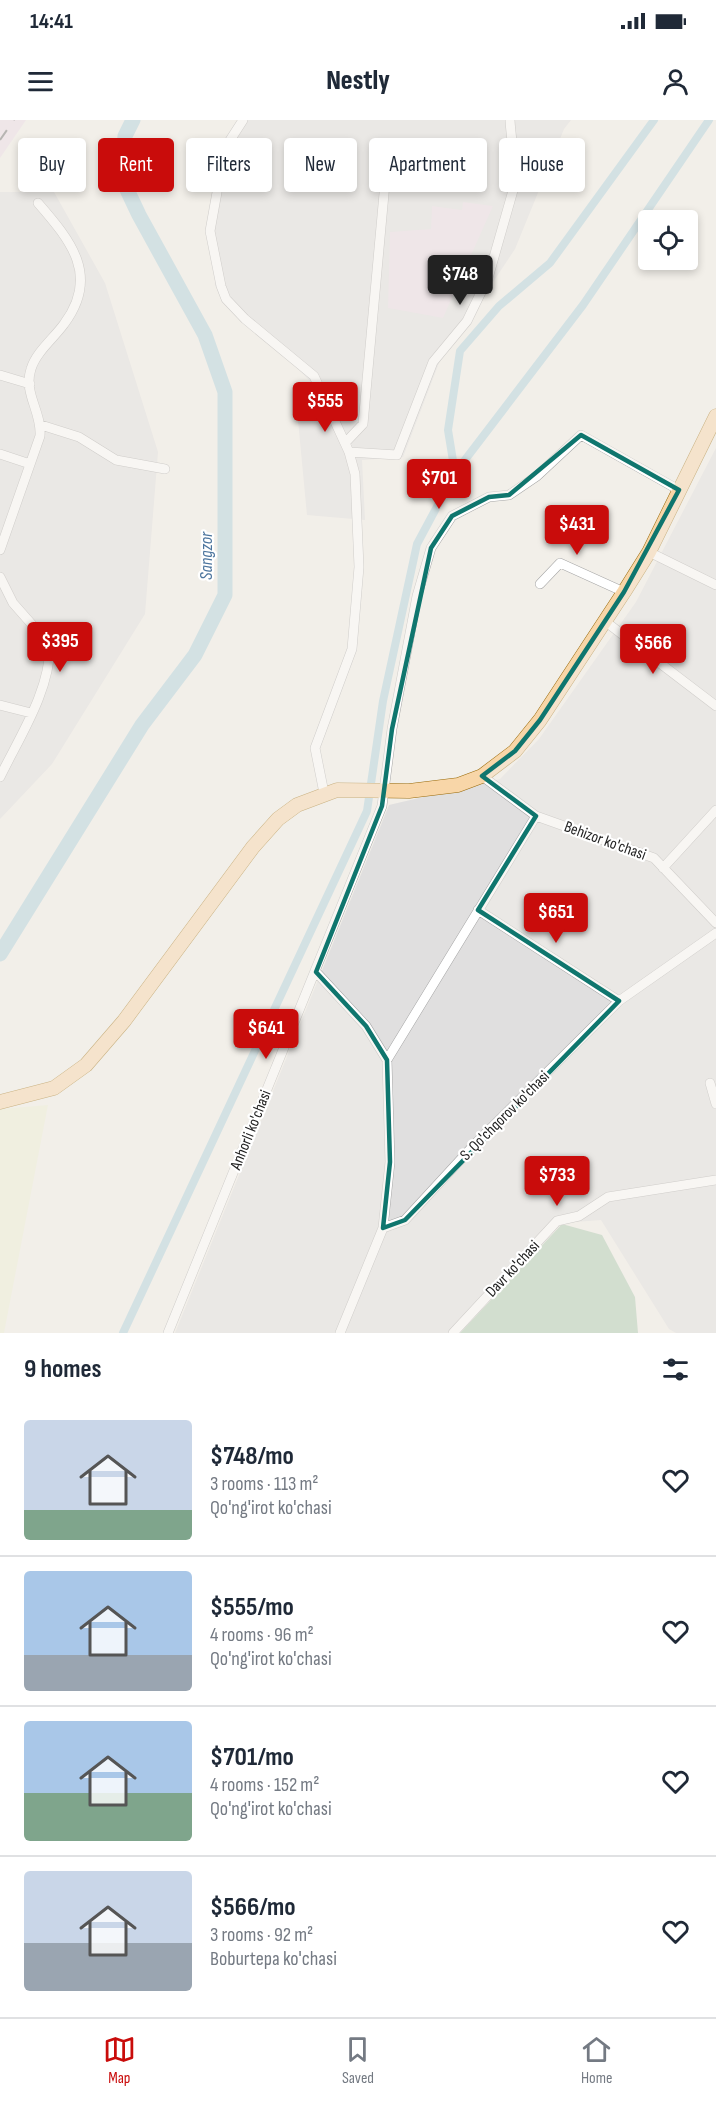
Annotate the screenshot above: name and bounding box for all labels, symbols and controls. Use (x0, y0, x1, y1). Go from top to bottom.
text: 14:41 (30, 8, 73, 35)
icon: menu (24, 65, 57, 98)
text: Nestly (326, 65, 390, 97)
icon: person (659, 65, 692, 98)
chip: Buy (18, 138, 86, 192)
chip: Rent (98, 138, 174, 192)
chip: Filters (186, 138, 272, 192)
chip: New (284, 138, 357, 192)
chip: Apartment (369, 138, 487, 192)
chip: House (499, 138, 585, 192)
map controls (638, 210, 698, 270)
button: locate (638, 210, 698, 270)
pin: $748 (424, 255, 496, 306)
text: $748 (442, 262, 478, 286)
pin: $555 (289, 382, 361, 433)
text: $555 (307, 389, 343, 413)
pin: $701 (403, 459, 475, 510)
text: $701 (421, 466, 457, 490)
pin: $431 (541, 505, 613, 556)
text: $431 (559, 512, 595, 536)
water label: Sangzor (196, 531, 217, 580)
pin: $395 (24, 622, 96, 673)
pin: $566 (617, 624, 689, 675)
text: $395 (41, 629, 79, 653)
text: $566 (634, 631, 672, 655)
street label: Behizor ko'chasi (561, 817, 649, 865)
pin: $651 (520, 893, 592, 944)
text: $651 (538, 900, 574, 924)
pin: $641 (230, 1009, 302, 1060)
text: $641 (247, 1016, 285, 1040)
street label: S. Qo'chqorov ko'chasi (456, 1067, 554, 1165)
street label: Anhorli ko'chasi (226, 1087, 276, 1173)
pin: $733 (521, 1156, 593, 1207)
text: $733 (539, 1163, 575, 1187)
street label: Davr ko'chasi (482, 1237, 544, 1301)
icon: filters (659, 1353, 692, 1386)
text: 9 homes (24, 1354, 102, 1385)
text: $748/mo (210, 1441, 294, 1472)
icon: home (72, 1444, 144, 1516)
icon: heart (659, 1464, 692, 1497)
text: 3 rooms · 113 m² (210, 1472, 319, 1496)
text: Qo'ng'irot ko'chasi (210, 1496, 332, 1520)
text: $555/mo (210, 1592, 294, 1623)
icon: home (72, 1595, 144, 1667)
icon: heart (659, 1615, 692, 1648)
text: 4 rooms · 96 m² (210, 1623, 314, 1647)
text: Qo'ng'irot ko'chasi (210, 1647, 332, 1671)
text: $701/mo (210, 1742, 294, 1773)
icon: home (72, 1745, 144, 1817)
icon: heart (659, 1765, 692, 1798)
text: 4 rooms · 152 m² (210, 1773, 319, 1797)
text: Qo'ng'irot ko'chasi (210, 1797, 332, 1821)
text: $566/mo (210, 1892, 296, 1923)
icon: home (72, 1895, 144, 1967)
icon: heart (659, 1915, 692, 1948)
text: 3 rooms · 92 m² (210, 1923, 313, 1947)
text: Boburtepa ko'chasi (210, 1947, 337, 1971)
tab: Map (103, 2033, 136, 2088)
tab: Saved (341, 2033, 374, 2088)
tab: Home (580, 2033, 613, 2088)

